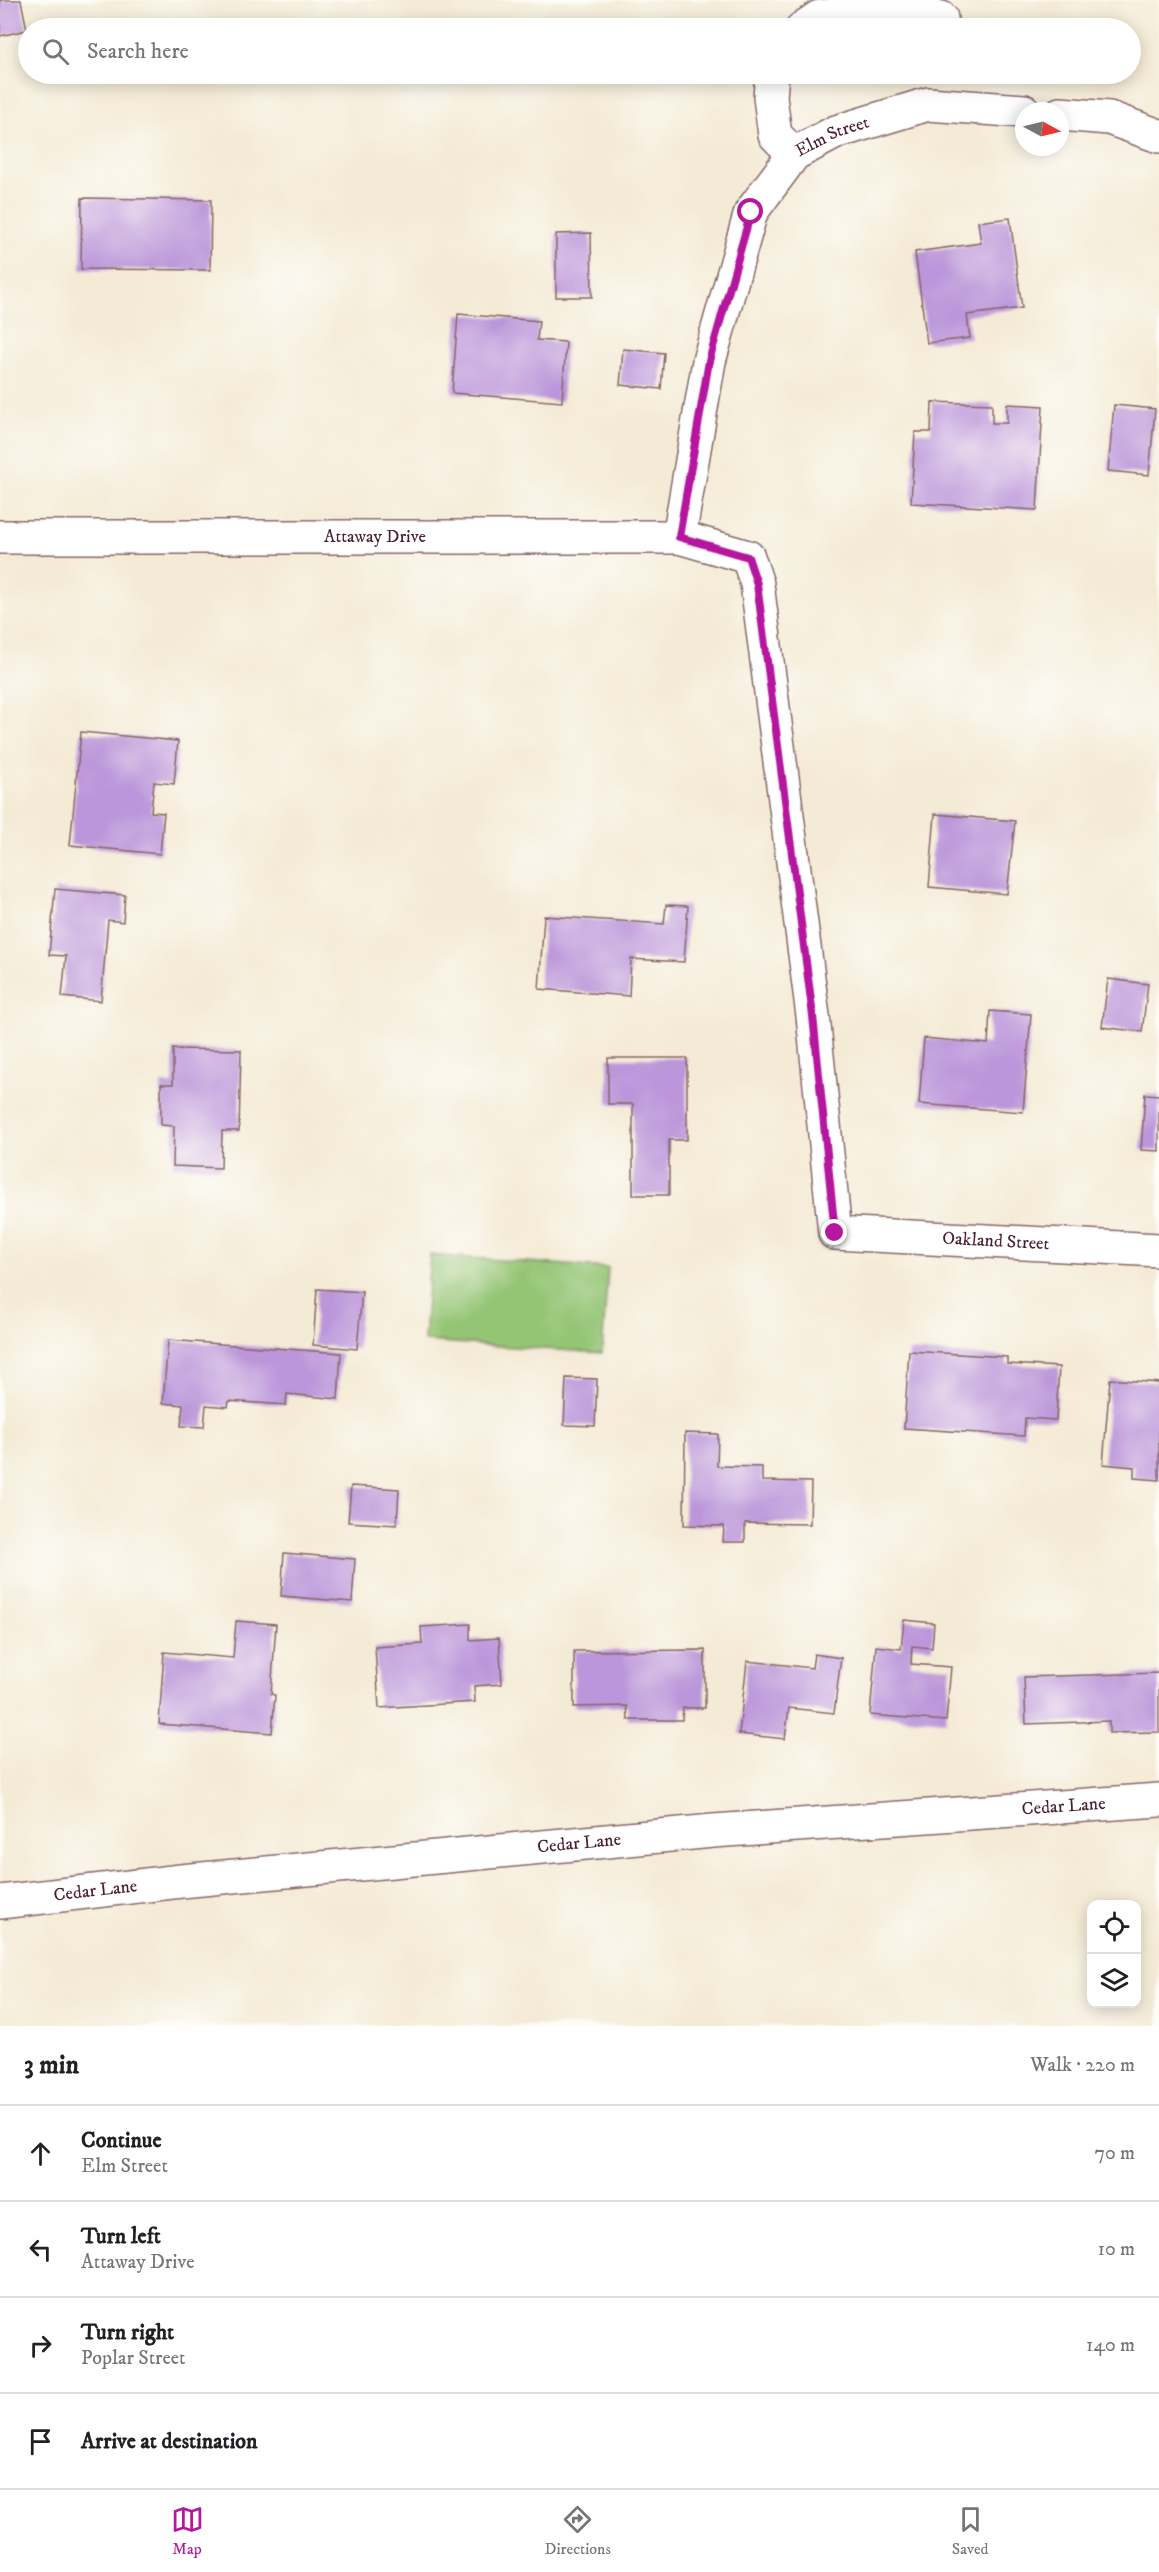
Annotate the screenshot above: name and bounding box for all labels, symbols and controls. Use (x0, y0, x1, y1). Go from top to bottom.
search box (18, 18, 1141, 84)
icon: search (39, 35, 72, 68)
text: Search here (87, 38, 189, 65)
north arrow (1015, 102, 1069, 156)
street label: Elm Street (792, 111, 872, 162)
route start (737, 198, 763, 224)
street label: Attaway Drive (324, 526, 426, 548)
route end (821, 1219, 847, 1245)
street label: Oakland Street (942, 1228, 1050, 1255)
street label: Cedar Lane (1021, 1793, 1106, 1821)
street label: Cedar Lane (536, 1829, 622, 1858)
street label: Cedar Lane (52, 1875, 138, 1907)
map controls (1087, 1900, 1141, 2008)
button: locate (1087, 1900, 1141, 1954)
button: layers (1087, 1954, 1141, 2008)
text: 3 min (24, 2049, 79, 2082)
text: Walk · 220 m (1030, 2053, 1135, 2078)
text: Continue (81, 2127, 162, 2154)
icon: ahead (24, 2137, 57, 2170)
text: 70 m (1094, 2141, 1135, 2166)
text: Elm Street (81, 2154, 168, 2179)
text: Turn left (81, 2223, 161, 2250)
icon: left (24, 2233, 57, 2266)
text: 10 m (1098, 2237, 1135, 2262)
text: Attaway Drive (81, 2250, 194, 2275)
text: Turn right (81, 2319, 174, 2346)
icon: right (24, 2329, 57, 2362)
text: 140 m (1086, 2333, 1135, 2358)
text: Poplar Street (81, 2346, 185, 2371)
icon: arrive (24, 2425, 57, 2458)
text: Arrive at destination (81, 2428, 258, 2455)
tab: Map (171, 2503, 204, 2559)
tab: Directions (545, 2503, 611, 2559)
tab: Saved (952, 2503, 989, 2559)

